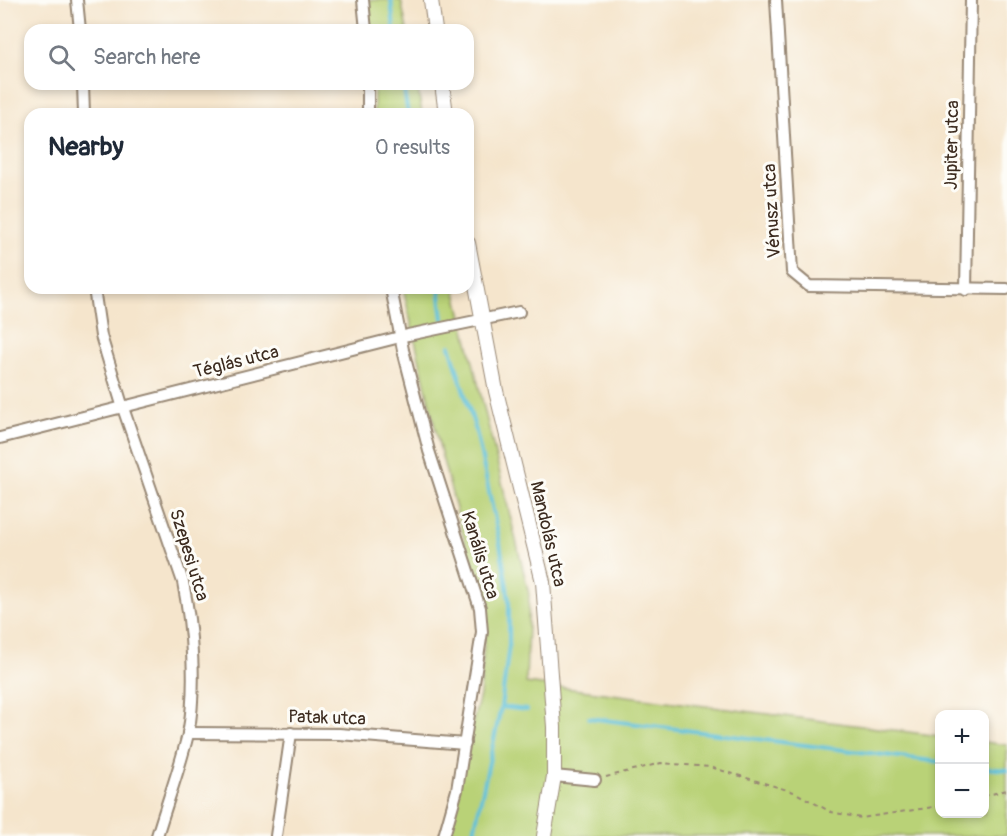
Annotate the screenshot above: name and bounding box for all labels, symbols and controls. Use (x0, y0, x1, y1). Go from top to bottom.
search box (24, 24, 474, 90)
icon: search (45, 41, 78, 74)
text: Search here (93, 43, 200, 71)
street label: Jupiter utca (940, 100, 964, 190)
text: Nearby (48, 131, 124, 163)
text: 0 results (375, 135, 450, 160)
street label: Vénusz utca (758, 163, 786, 259)
street label: Téglás utca (191, 340, 281, 384)
street label: Mandolás utca (525, 479, 571, 589)
street label: Szepesi utca (164, 506, 214, 604)
street label: Kanális utca (456, 508, 504, 602)
street label: Patak utca (288, 705, 366, 731)
map controls (935, 710, 989, 818)
button: + (935, 710, 989, 764)
button: − (935, 764, 989, 818)

